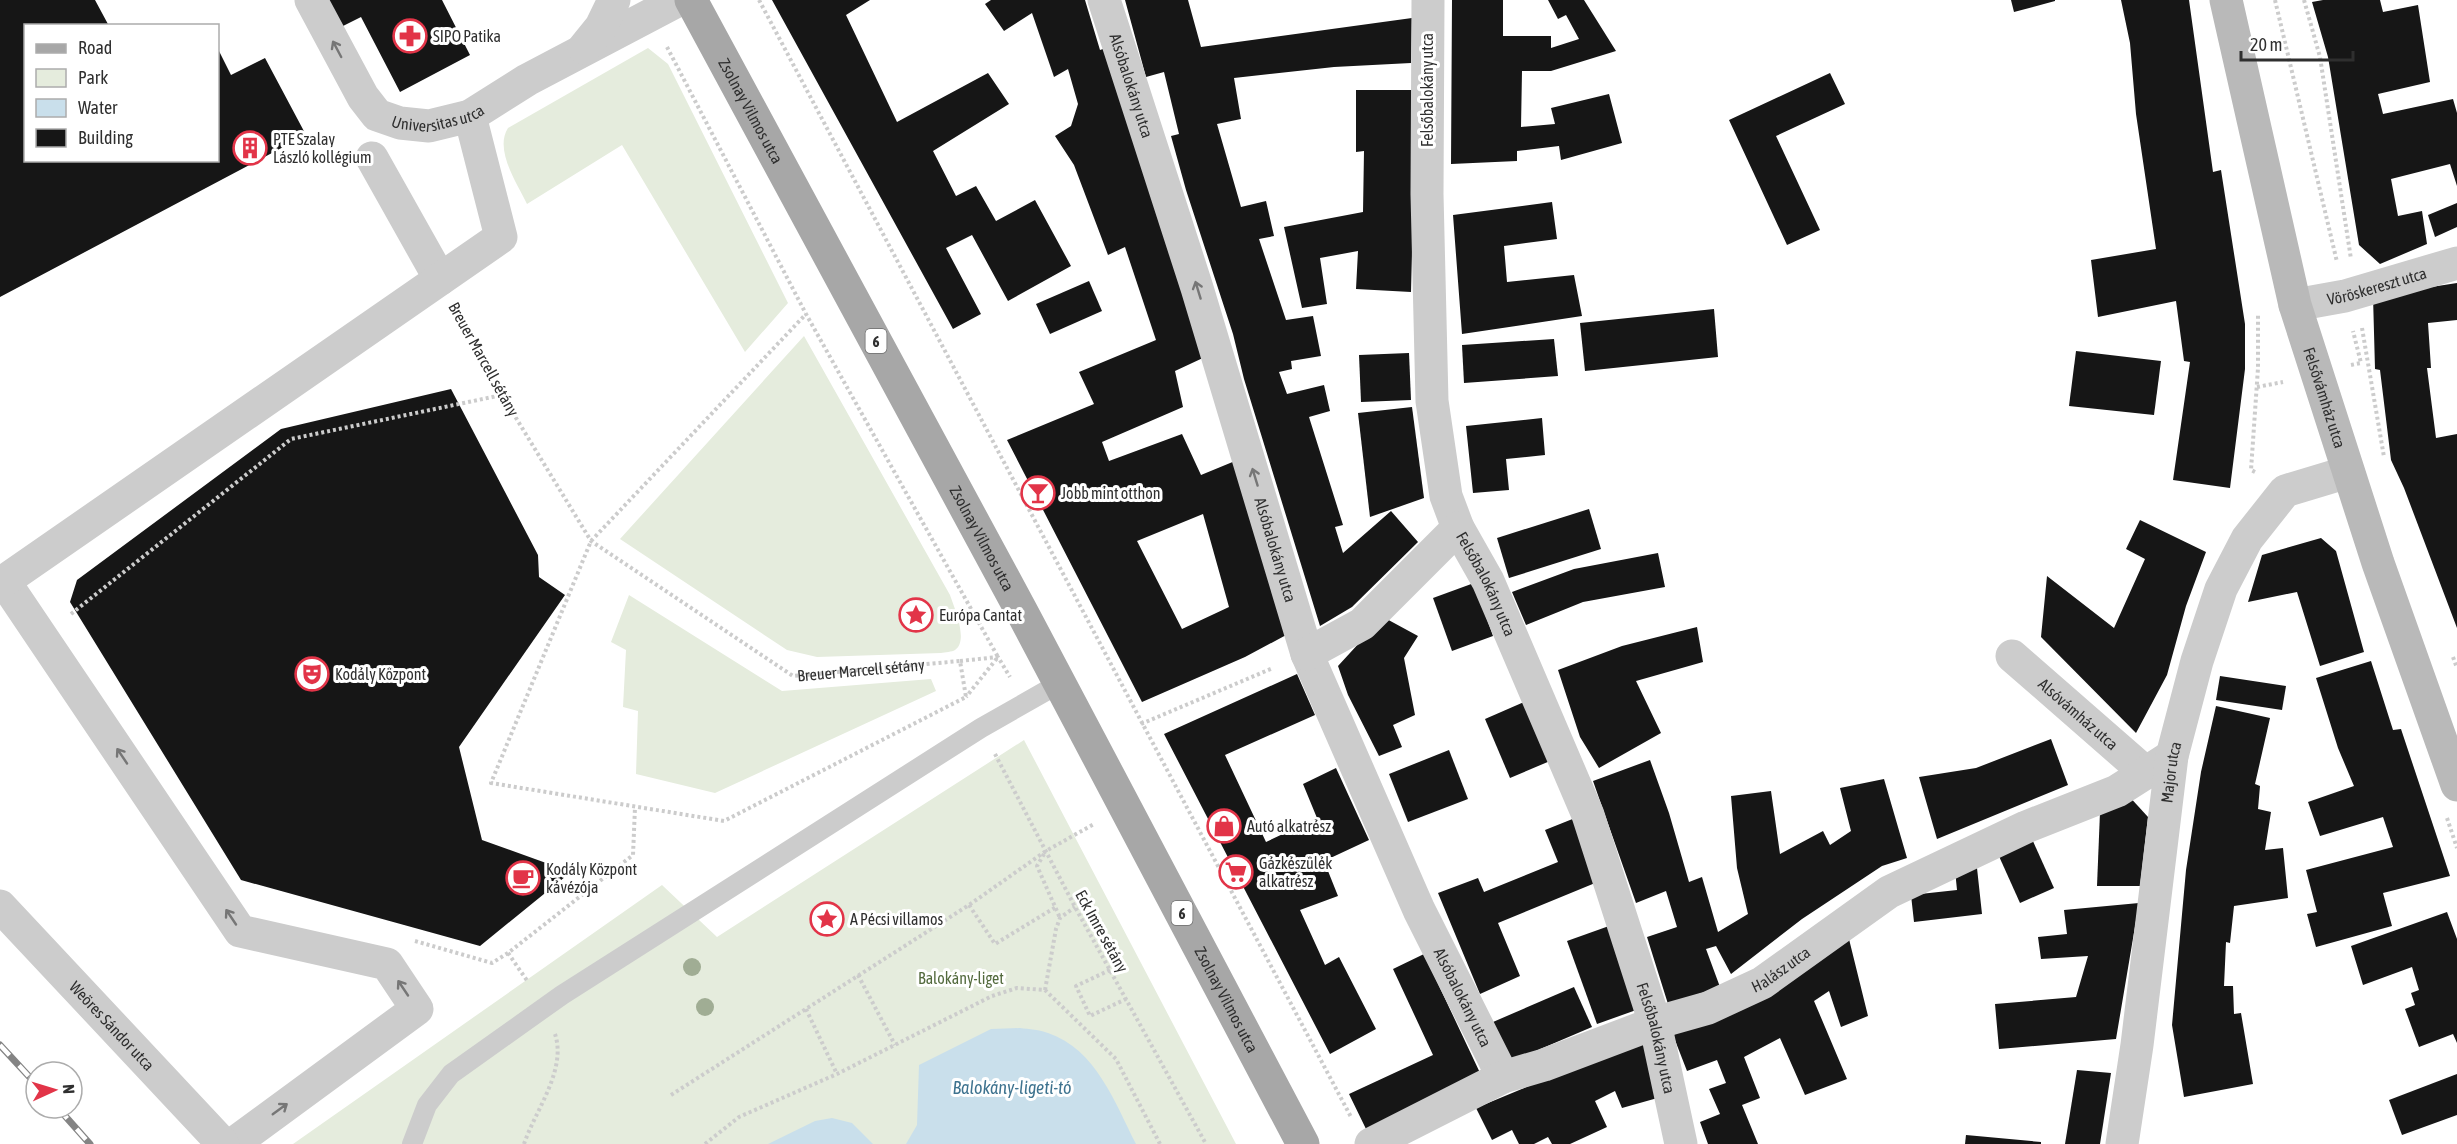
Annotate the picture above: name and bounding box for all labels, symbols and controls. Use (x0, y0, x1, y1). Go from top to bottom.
pharmacy icon: SIPO Patika (392, 18, 428, 54)
legend (24, 24, 219, 162)
scale bar (2241, 24, 2354, 62)
place label: SIPO Patika (433, 27, 501, 45)
street label: Alsóbalokány utca (1106, 31, 1157, 140)
street label: Felsőbalokány utca (1418, 33, 1437, 147)
text: 20 m (2250, 34, 2282, 55)
text: Road (78, 37, 112, 58)
one-way arrow (331, 40, 342, 58)
street label: Zsolnay Vilmos utca (715, 55, 787, 167)
text: Park (78, 67, 108, 88)
text: Water (78, 97, 118, 118)
street label: Universitas utca (389, 101, 487, 135)
text: Building (78, 127, 133, 148)
building icon: PTE Szalay László kollégium (232, 130, 268, 166)
place label: PTE Szalay László kollégium (273, 130, 371, 167)
street label: Vöröskereszt utca (2326, 263, 2429, 308)
one-way arrow (1191, 281, 1202, 300)
street label: Breuer Marcell sétány (444, 299, 523, 420)
road number: 6 (866, 329, 886, 353)
street label: Felsővámház utca (2300, 345, 2349, 450)
one-way arrow (1249, 468, 1260, 487)
bar icon: Jobb mint otthon (1020, 475, 1056, 511)
street label: Zsolnay Vilmos utca (946, 483, 1018, 594)
place label: Jobb mint otthon (1061, 484, 1161, 502)
street label: Alsóbalokány utca (1251, 495, 1300, 604)
street label: Felsőbalokány utca (1453, 528, 1519, 639)
place icon: Európa Cantat (898, 597, 934, 633)
place label: Európa Cantat (939, 606, 1022, 625)
street label: Breuer Marcell sétány (796, 655, 926, 685)
theatre icon: Kodály Központ (294, 656, 330, 692)
place label: Kodály Központ (335, 665, 426, 684)
street label: Alsóvámház utca (2035, 674, 2122, 753)
street label: Major utca (2157, 739, 2184, 804)
one-way arrow (116, 748, 128, 765)
shop icon: Autó alkatrész (1206, 808, 1242, 844)
place label: Autó alkatrész (1247, 817, 1331, 835)
supermarket icon: Gázkészülék alkatrész (1218, 854, 1254, 890)
place label: Gázkészülék alkatrész (1259, 854, 1332, 890)
cafe icon: Kodály Központ kávézója (505, 860, 541, 896)
place label: Kodály Központ kávézója (546, 860, 637, 897)
street label: Eck Imre sétány (1071, 887, 1132, 976)
place icon: A Pécsi villamos (809, 901, 845, 937)
road number: 6 (1172, 901, 1192, 925)
one-way arrow (225, 910, 237, 926)
place label: A Pécsi villamos (850, 910, 944, 928)
street label: Halász utca (1748, 943, 1813, 996)
street label: Zsolnay Vilmos utca (1191, 944, 1262, 1055)
street label: Alsóbalokány utca (1430, 945, 1495, 1050)
park label: Balokány-liget (918, 969, 1004, 988)
street label: Weöres Sándor utca (66, 977, 158, 1074)
one-way arrow (396, 980, 408, 997)
street label: Felsőbalokány utca (1633, 980, 1679, 1095)
north arrow (24, 1060, 84, 1120)
water label: Balokány-ligeti-tó (953, 1077, 1071, 1098)
text: N (60, 1084, 78, 1094)
one-way arrow (272, 1103, 288, 1116)

